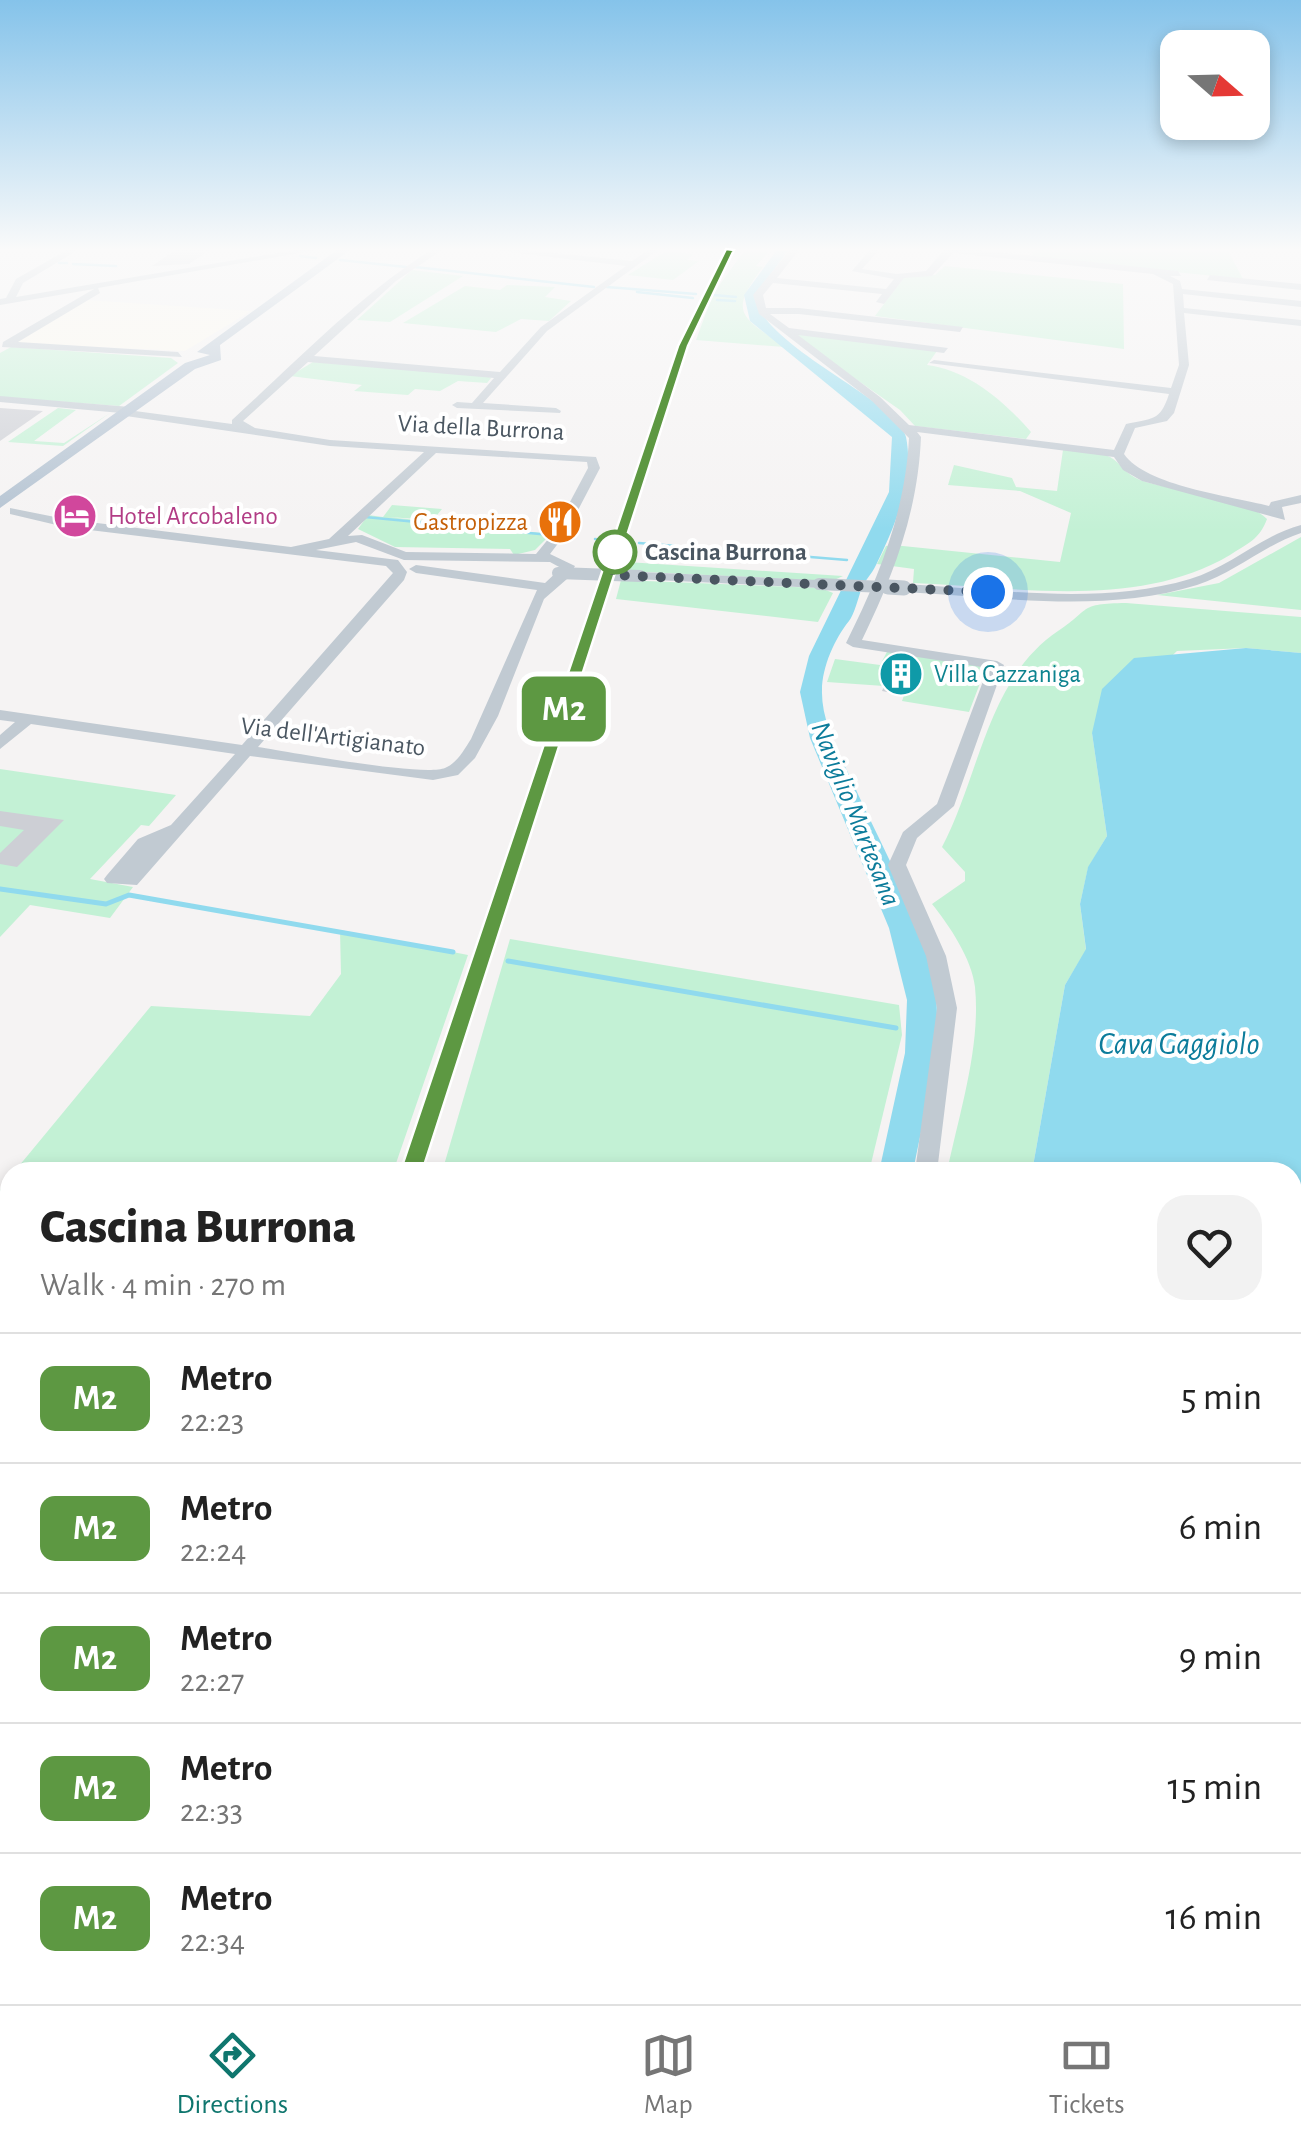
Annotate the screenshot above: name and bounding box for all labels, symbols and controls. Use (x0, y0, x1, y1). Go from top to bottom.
north arrow (1160, 30, 1270, 140)
map controls (1160, 30, 1270, 140)
street label: Via della Burrona (397, 411, 565, 445)
hotel icon: Hotel Arcobaleno (52, 493, 98, 539)
restaurant icon: Gastropizza (537, 499, 583, 545)
place label: Hotel Arcobaleno (108, 504, 278, 529)
place label: Gastropizza (413, 510, 528, 535)
marker: Cascina Burrona (594, 531, 636, 573)
place label: Cascina Burrona (645, 540, 807, 565)
your location (963, 567, 1013, 617)
building icon: Villa Cazzaniga (878, 651, 924, 697)
place label: Villa Cazzaniga (934, 662, 1081, 687)
line badge: M2 (519, 676, 609, 742)
text: M2 (542, 692, 586, 727)
street label: Via dell'Artigianato (239, 713, 427, 761)
water label: Naviglio Martesana (805, 718, 905, 910)
water label: Cava Gaggiolo (1098, 1028, 1260, 1060)
button: heart (1157, 1195, 1262, 1300)
text: Cascina Burrona (40, 1204, 356, 1252)
text: Walk · 4 min · 270 m (40, 1269, 286, 1301)
text: Metro (180, 1360, 272, 1398)
text: 5 min (1181, 1379, 1262, 1417)
text: M2 (73, 1381, 117, 1416)
text: 22:23 (180, 1405, 244, 1437)
text: Metro (180, 1490, 272, 1528)
text: 6 min (1179, 1509, 1262, 1547)
text: M2 (73, 1511, 117, 1546)
text: 22:24 (180, 1535, 246, 1567)
text: Metro (180, 1620, 272, 1658)
text: 9 min (1179, 1639, 1262, 1677)
text: M2 (73, 1641, 117, 1676)
text: 22:27 (180, 1665, 244, 1697)
text: Metro (180, 1750, 272, 1788)
text: 15 min (1168, 1769, 1262, 1807)
text: M2 (73, 1771, 117, 1806)
text: 22:33 (180, 1795, 243, 1827)
text: Metro (180, 1880, 272, 1918)
text: 16 min (1166, 1899, 1262, 1937)
text: M2 (73, 1901, 117, 1936)
text: 22:34 (180, 1925, 245, 1957)
tab: Directions (176, 2028, 288, 2122)
tab: Map (641, 2028, 696, 2122)
tab: Tickets (1049, 2028, 1125, 2122)

